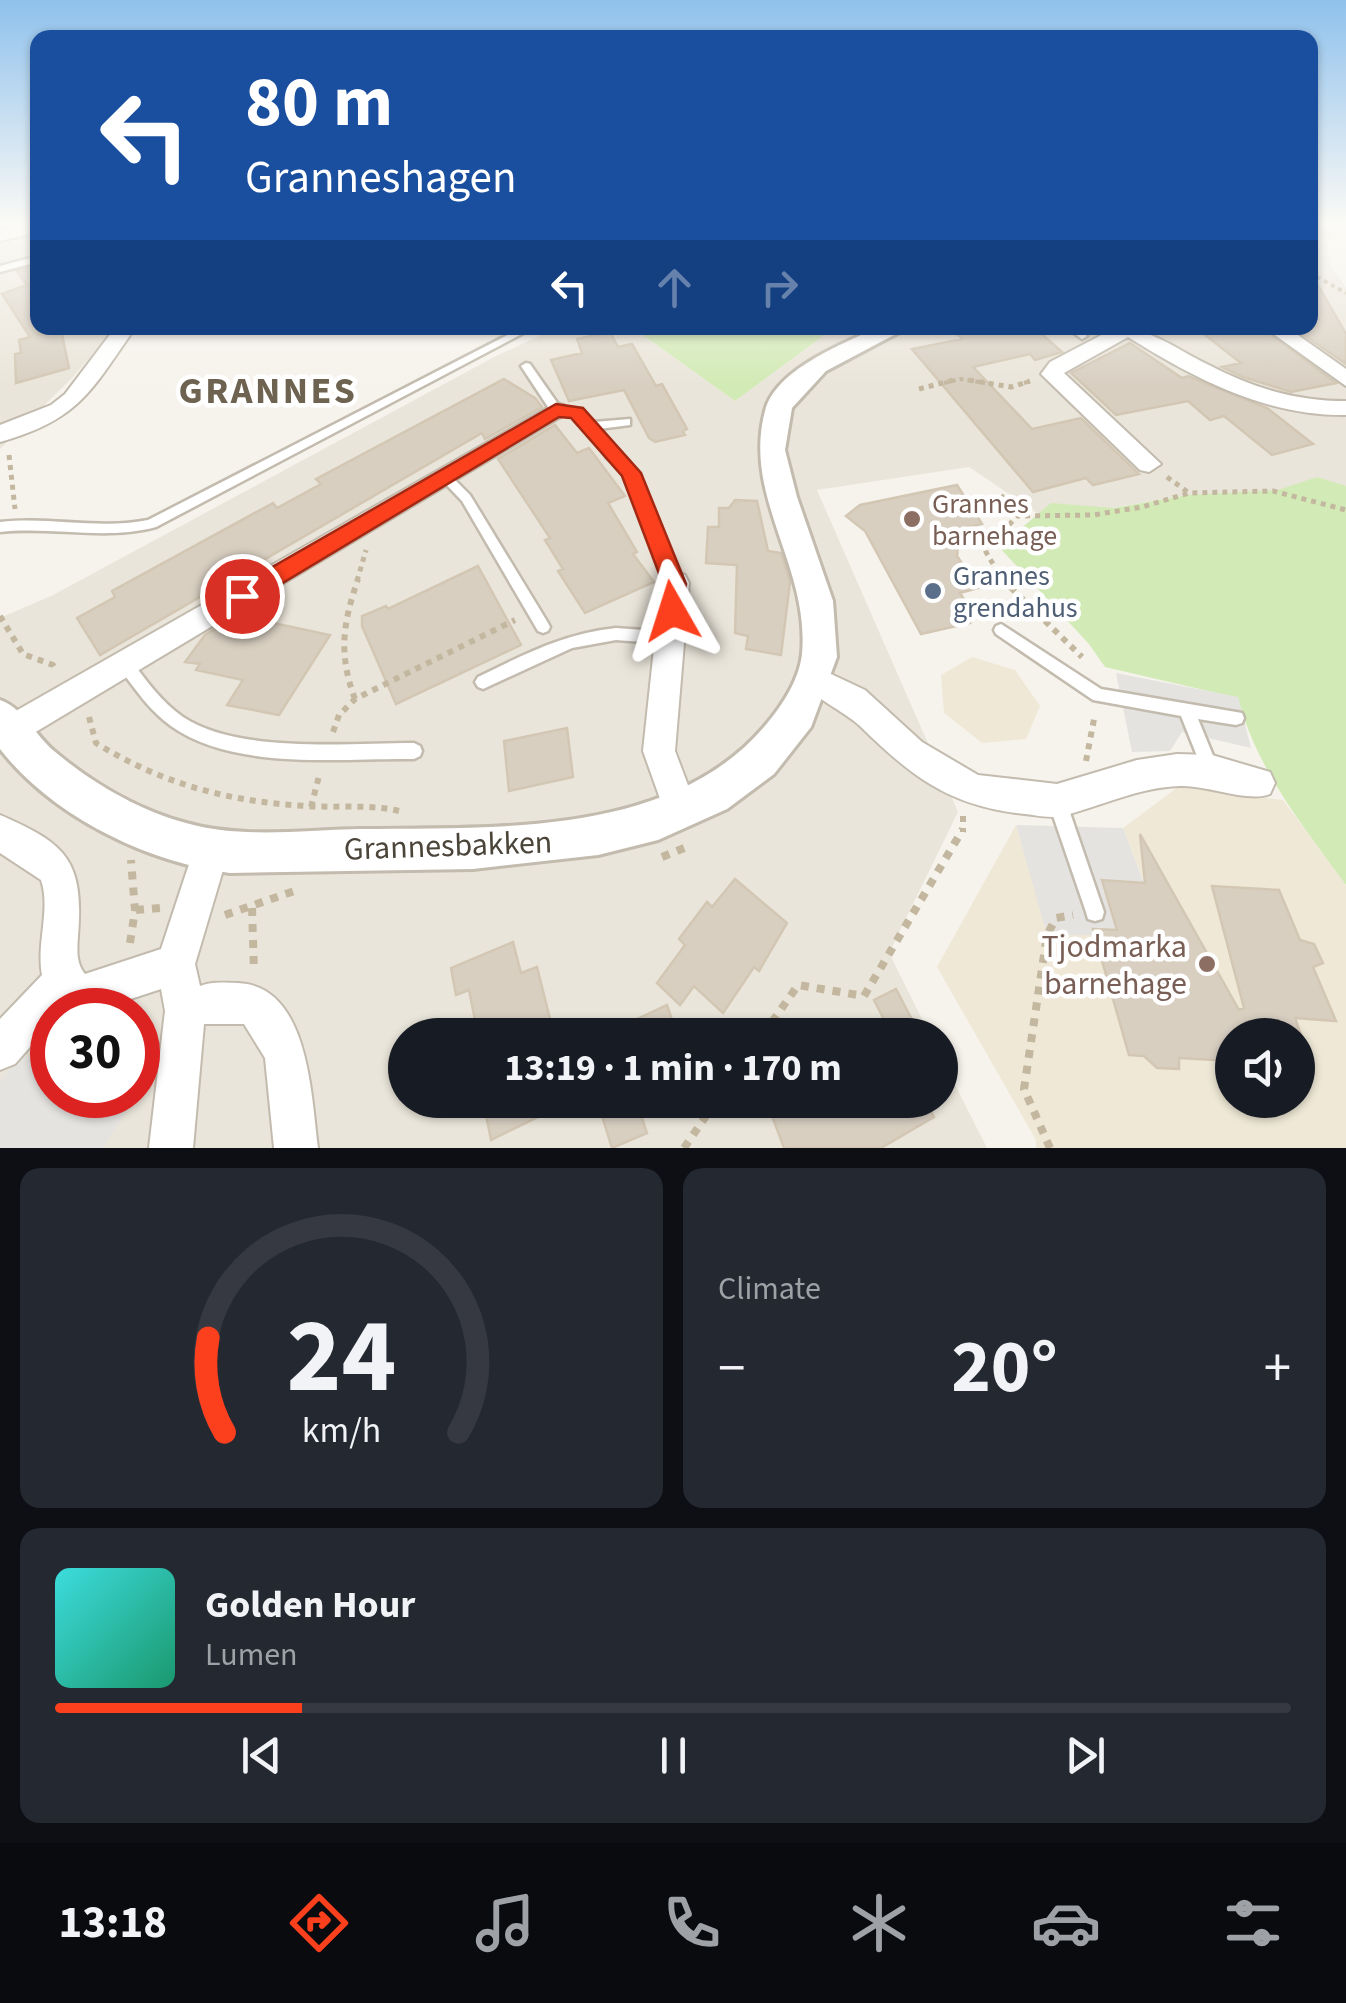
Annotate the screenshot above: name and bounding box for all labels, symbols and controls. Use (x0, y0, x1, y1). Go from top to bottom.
text: 80 m (245, 53, 393, 153)
icon: left (80, 70, 210, 200)
text: Granneshagen (245, 146, 517, 210)
icon: left (542, 260, 597, 315)
icon: ahead (647, 260, 702, 315)
icon: right (752, 260, 807, 315)
district label: GRANNES (179, 364, 358, 418)
place label: Grannes barnehage (932, 484, 1057, 556)
marker: Grannes barnehage (901, 508, 923, 530)
pin (200, 554, 285, 639)
place label: Grannes grendahus (953, 556, 1078, 628)
position arrow (620, 559, 724, 663)
icon: arrive (215, 569, 270, 624)
marker: Grannes grendahus (922, 580, 944, 602)
street label: Grannesbakken (343, 819, 553, 873)
place label: Tjodmarka barnehage (1041, 924, 1187, 1007)
marker: Tjodmarka barnehage (1196, 953, 1218, 975)
speed limit sign: 30 (30, 988, 160, 1118)
map controls (1215, 1018, 1315, 1118)
button: sound (1215, 1018, 1315, 1118)
text: 13:19 · 1 min · 170 m (504, 1041, 842, 1095)
text: Climate (718, 1266, 821, 1312)
text: 24 (287, 1284, 396, 1432)
text: 20° (951, 1314, 1058, 1421)
text: − (718, 1330, 745, 1408)
text: + (1264, 1330, 1291, 1408)
text: km/h (302, 1405, 381, 1456)
text: Golden Hour (205, 1578, 415, 1632)
text: Lumen (205, 1632, 298, 1678)
icon: previous (234, 1728, 289, 1783)
icon: pause (646, 1728, 701, 1783)
icon: next (1058, 1728, 1113, 1783)
icon: directions (284, 1888, 354, 1958)
icon: music (470, 1888, 540, 1958)
icon: phone (657, 1888, 727, 1958)
icon: climate (844, 1888, 914, 1958)
icon: car (1031, 1888, 1101, 1958)
icon: filters (1218, 1888, 1288, 1958)
text: 13:18 (58, 1891, 167, 1955)

